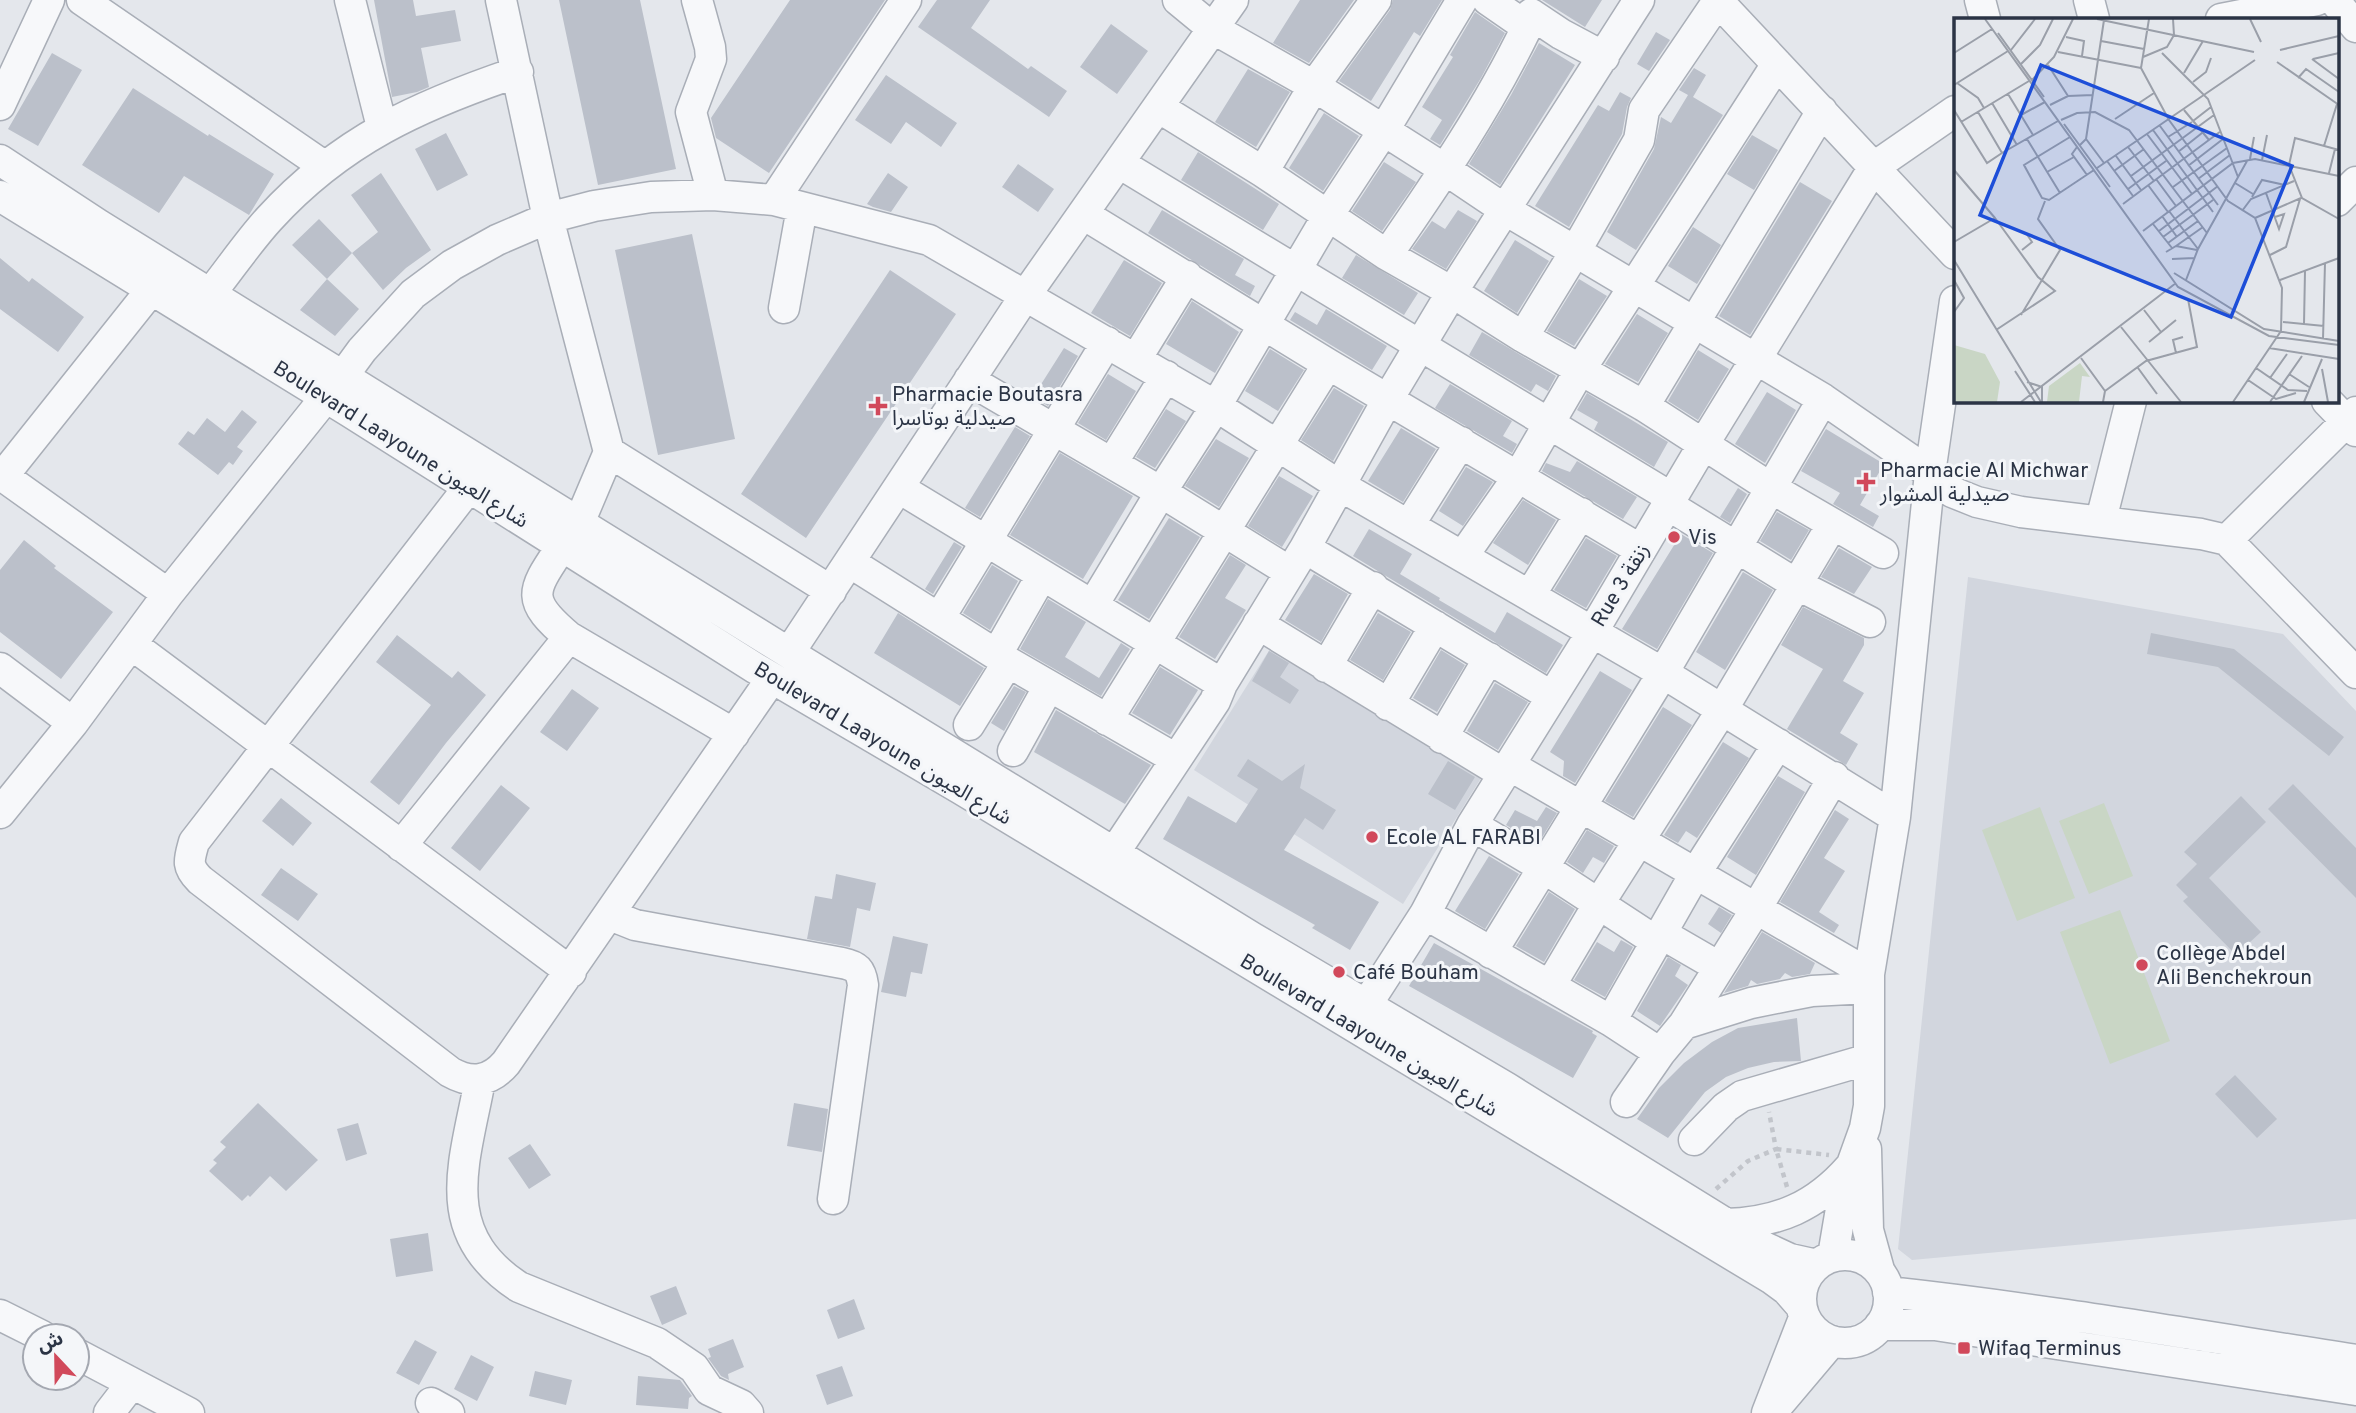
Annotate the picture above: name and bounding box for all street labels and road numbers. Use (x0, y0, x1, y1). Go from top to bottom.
street label: Boulevard Laayoune شارع العيون (267, 355, 533, 535)
street label: Rue 3 زنقة (1586, 539, 1657, 632)
street label: Boulevard Laayoune شارع العيون (748, 656, 1016, 832)
street label: Boulevard Laayoune شارع العيون (1234, 948, 1502, 1124)

